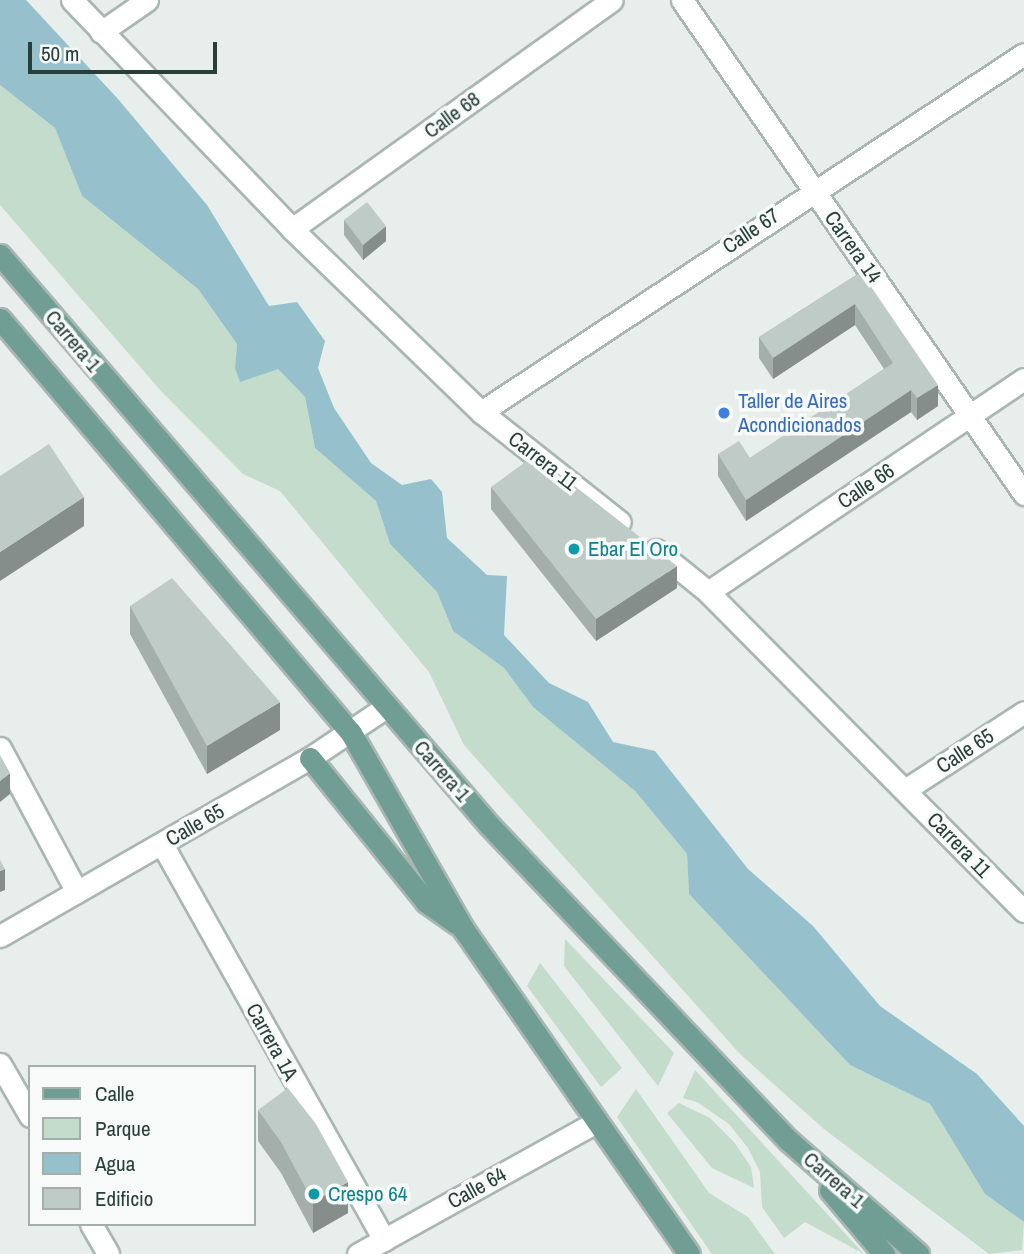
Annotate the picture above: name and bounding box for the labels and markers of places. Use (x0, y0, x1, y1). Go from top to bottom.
place label: Taller de Aires Acondicionados (738, 388, 862, 438)
marker: Taller de Aires Acondicionados (716, 405, 732, 421)
place label: Ebar El Oro (588, 536, 678, 562)
marker: Ebar El Oro (566, 541, 582, 557)
place label: Crespo 64 (328, 1181, 407, 1207)
marker: Crespo 64 (306, 1186, 322, 1202)

